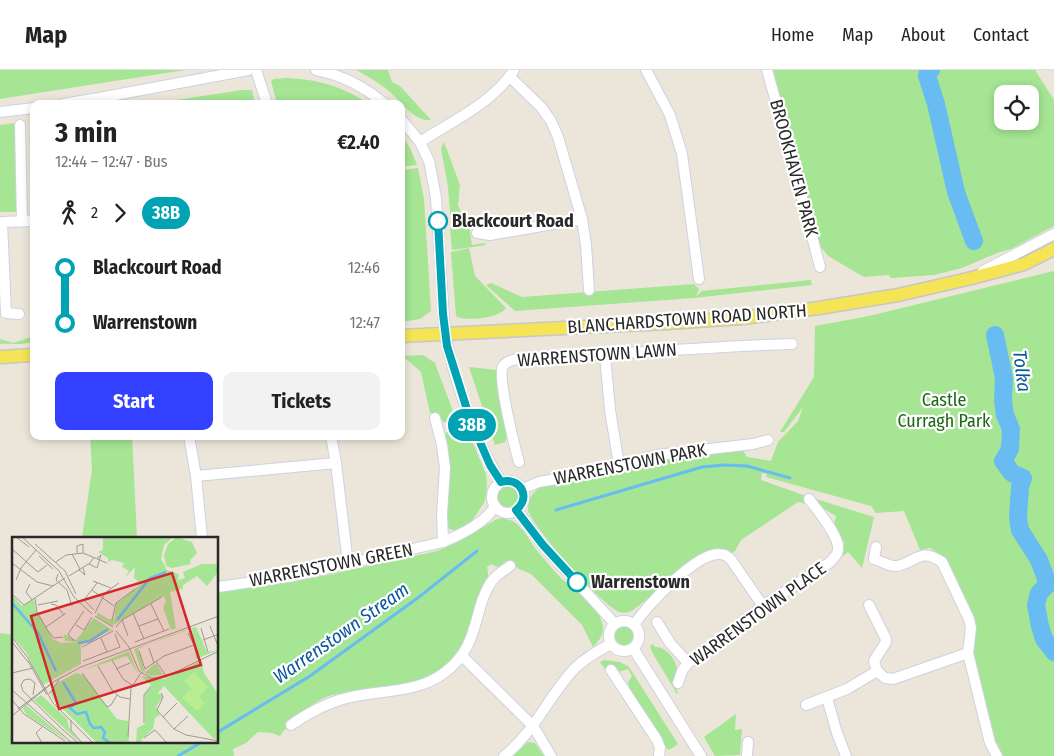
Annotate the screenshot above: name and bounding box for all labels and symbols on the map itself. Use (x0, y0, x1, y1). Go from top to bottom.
street label: BROOKHAVEN PARK (765, 97, 823, 240)
place label: Blackcourt Road (452, 210, 574, 232)
marker: Blackcourt Road (428, 211, 448, 231)
street label: BLANCHARDSTOWN ROAD NORTH (567, 300, 807, 338)
street label: WARRENSTOWN LAWN (516, 338, 678, 372)
water label: Tolka (1008, 349, 1036, 393)
park label: Castle Curragh Park (897, 389, 991, 432)
line badge: 38B (443, 409, 501, 441)
street label: WARRENSTOWN PARK (552, 438, 709, 490)
inset map (12, 537, 219, 744)
street label: WARRENSTOWN GREEN (247, 538, 415, 592)
street label: WARRENSTOWN PLACE (686, 557, 830, 671)
place label: Warrenstown (591, 571, 690, 593)
marker: Warrenstown (567, 572, 587, 592)
water label: Warrenstown Stream (269, 578, 413, 688)

